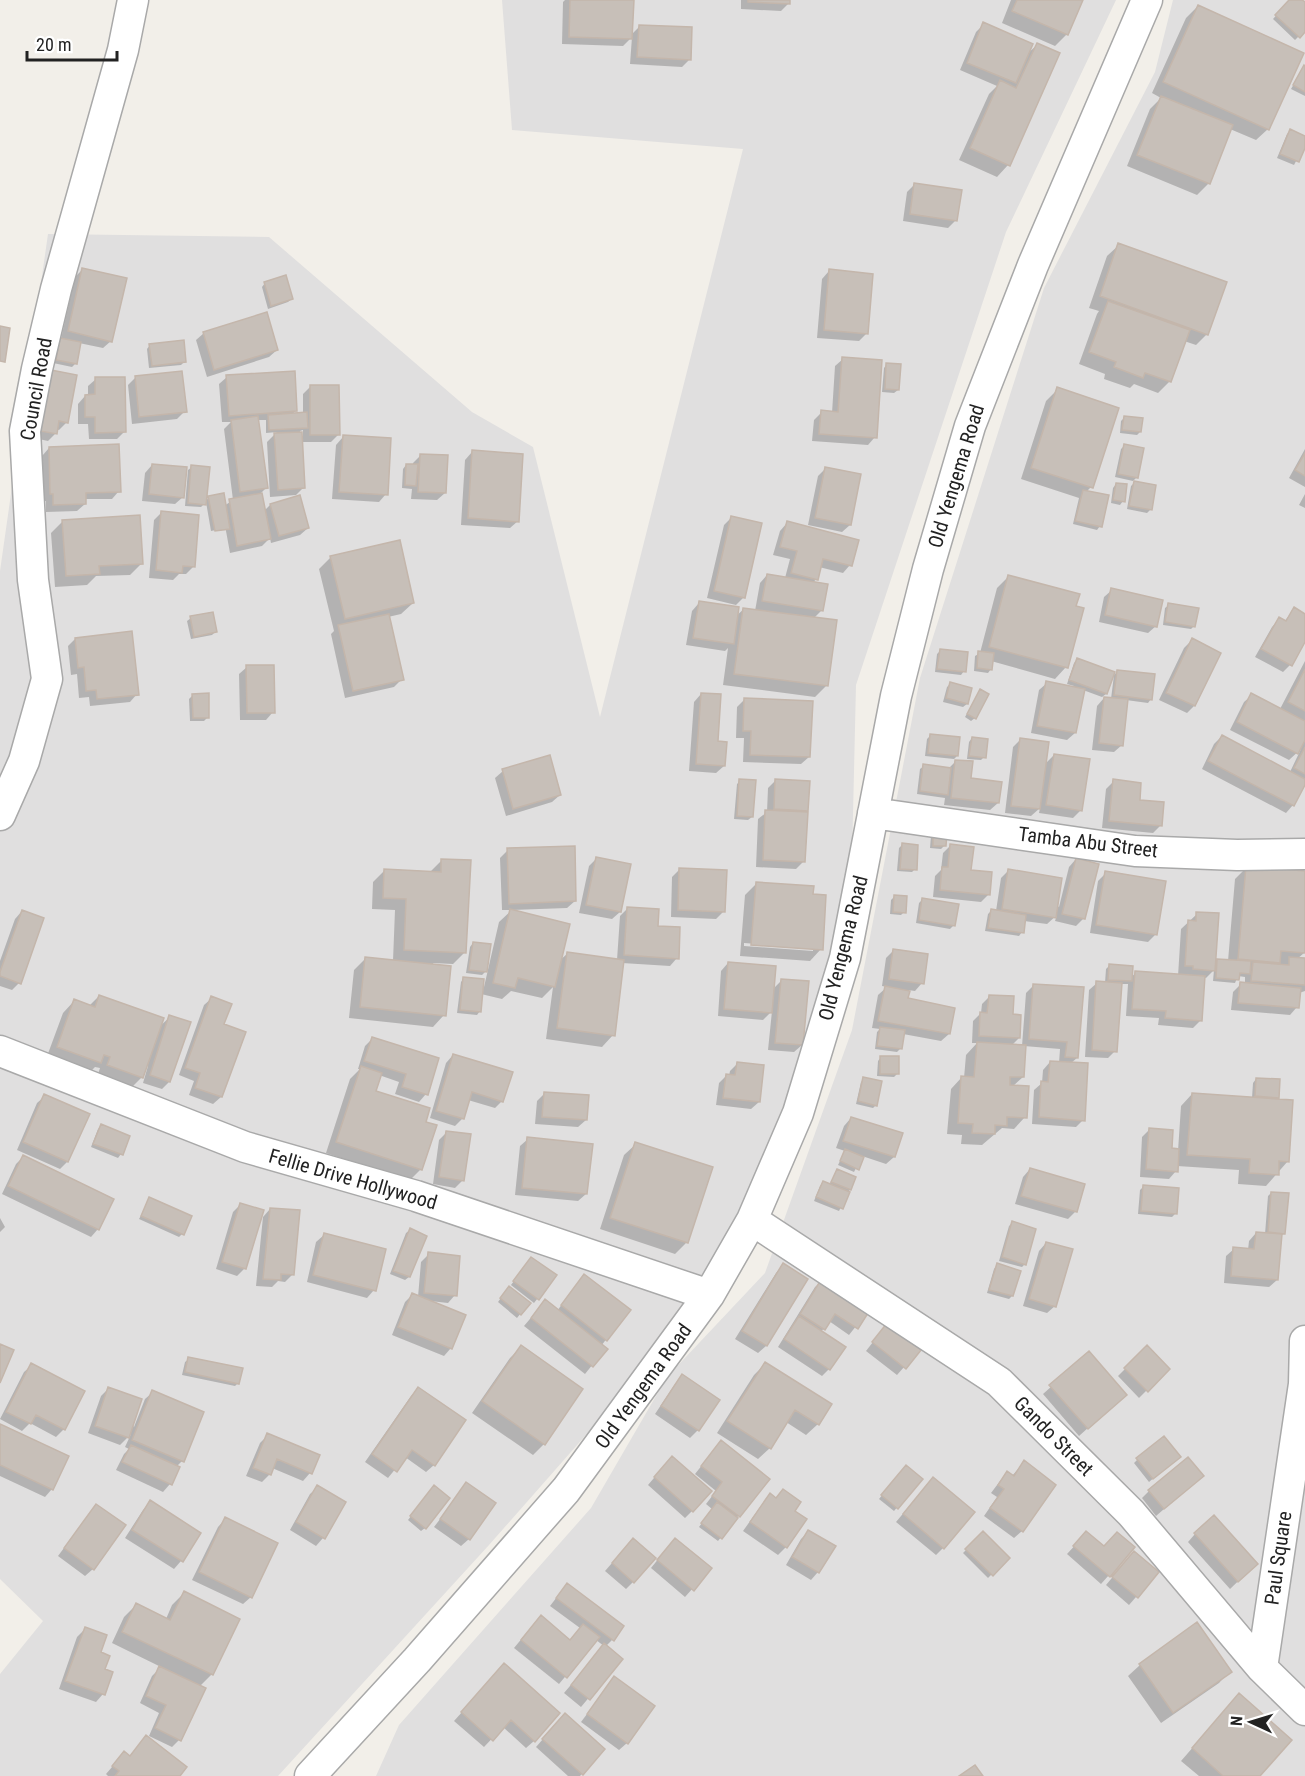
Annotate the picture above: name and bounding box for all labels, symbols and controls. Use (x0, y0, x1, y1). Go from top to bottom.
scale bar (27, 24, 117, 62)
text: 20 m (36, 34, 71, 55)
street label: Council Road (15, 336, 57, 442)
street label: Old Yengema Road (923, 401, 989, 551)
street label: Tamba Abu Street (1017, 822, 1159, 862)
street label: Old Yengema Road (813, 873, 873, 1023)
street label: Fellie Drive Hollywood (266, 1143, 440, 1215)
street label: Old Yengema Road (590, 1319, 696, 1453)
street label: Gando Street (1009, 1391, 1099, 1481)
street label: Paul Square (1260, 1510, 1296, 1606)
north arrow (1221, 1692, 1281, 1752)
text: N (1227, 1715, 1246, 1727)

